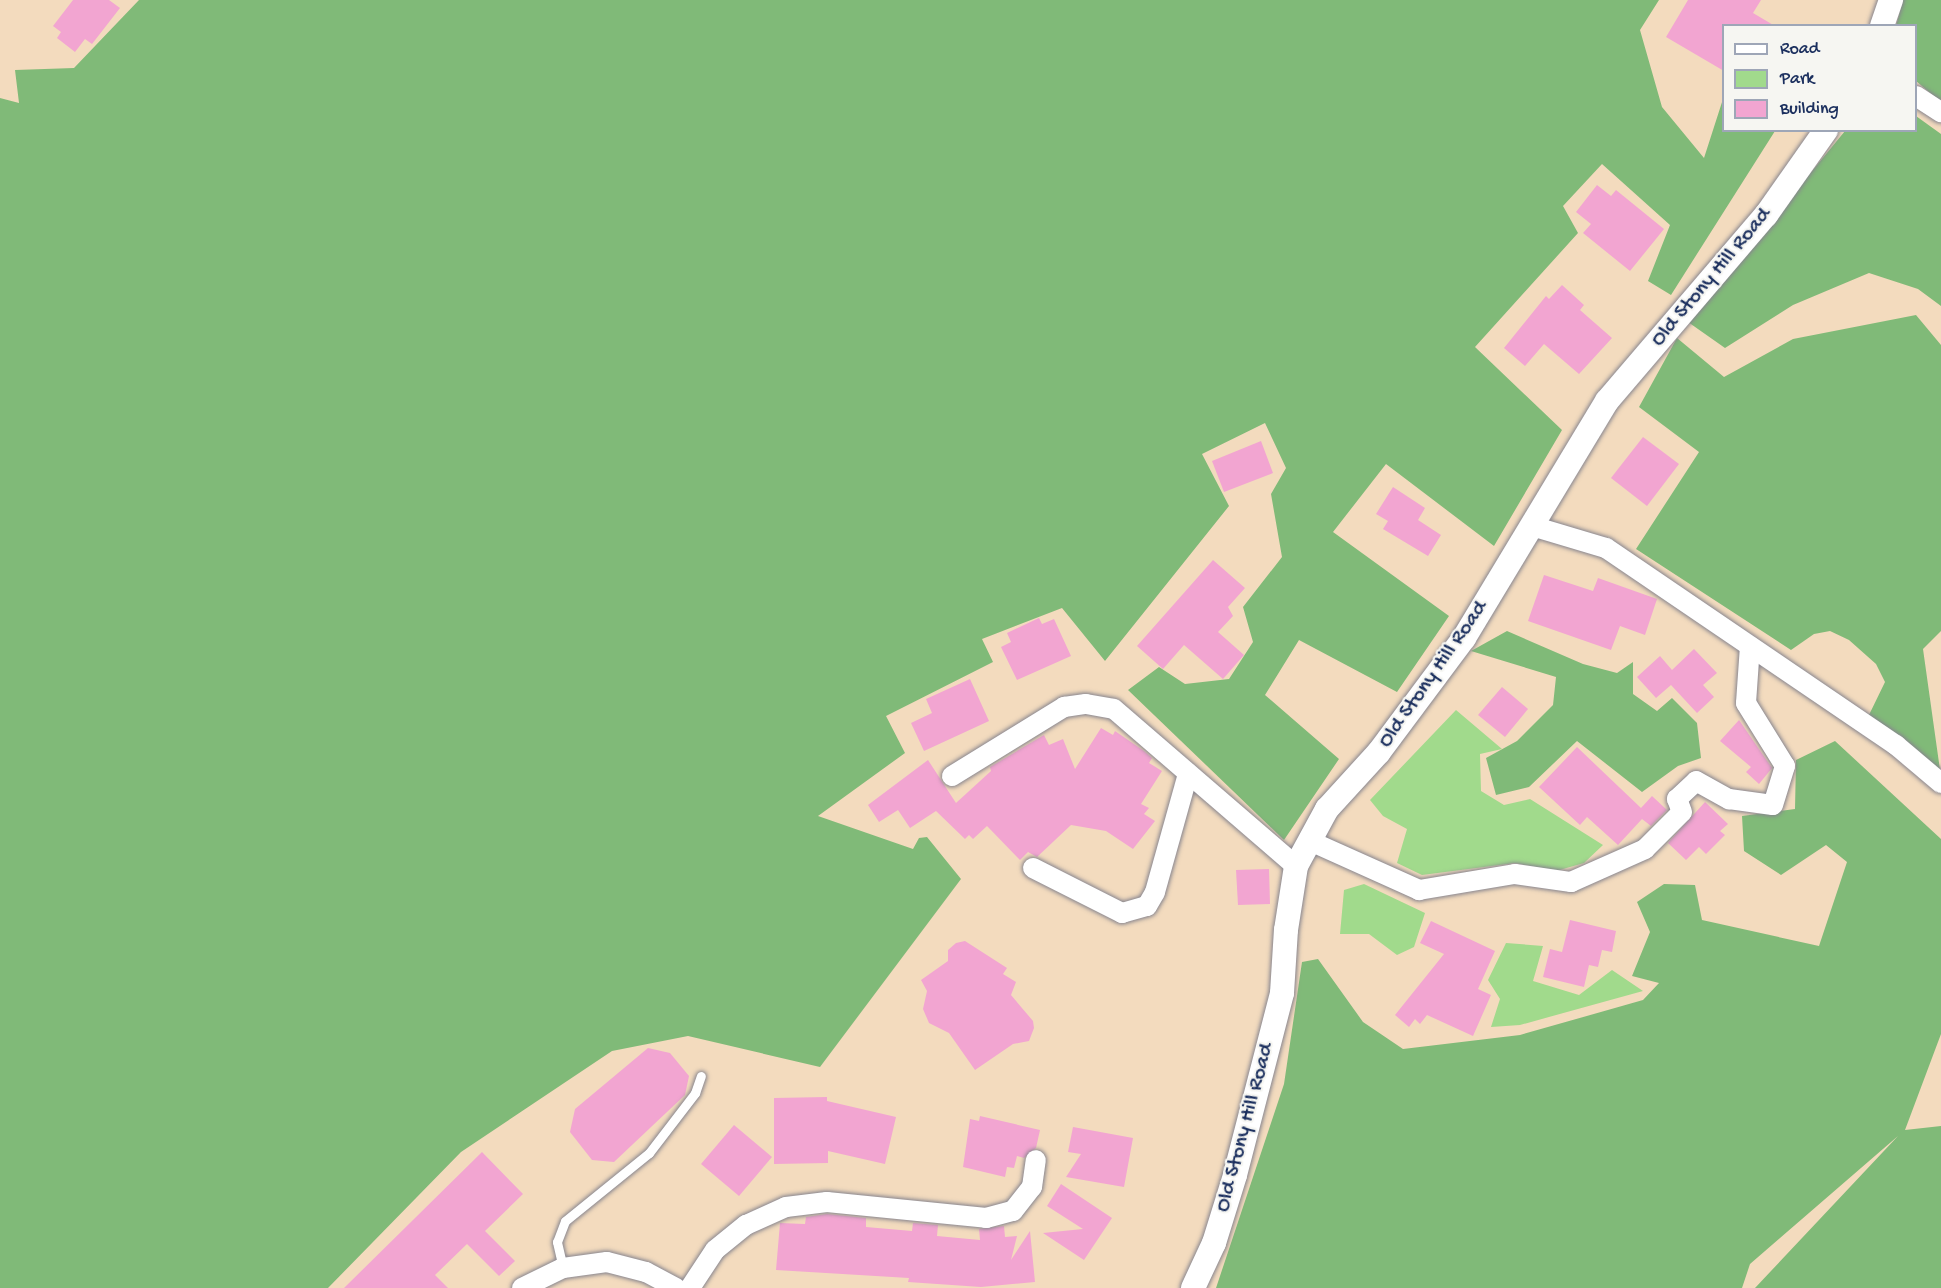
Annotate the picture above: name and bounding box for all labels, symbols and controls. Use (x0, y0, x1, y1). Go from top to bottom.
legend (1722, 24, 1917, 132)
text: Road (1780, 39, 1819, 60)
text: Park (1780, 69, 1814, 90)
text: Building (1780, 99, 1839, 120)
street label: Old Stony Hill Road (1646, 203, 1778, 353)
street label: Old Stony Hill Road (1373, 596, 1495, 754)
street label: Old Stony Hill Road (1211, 1041, 1281, 1215)

